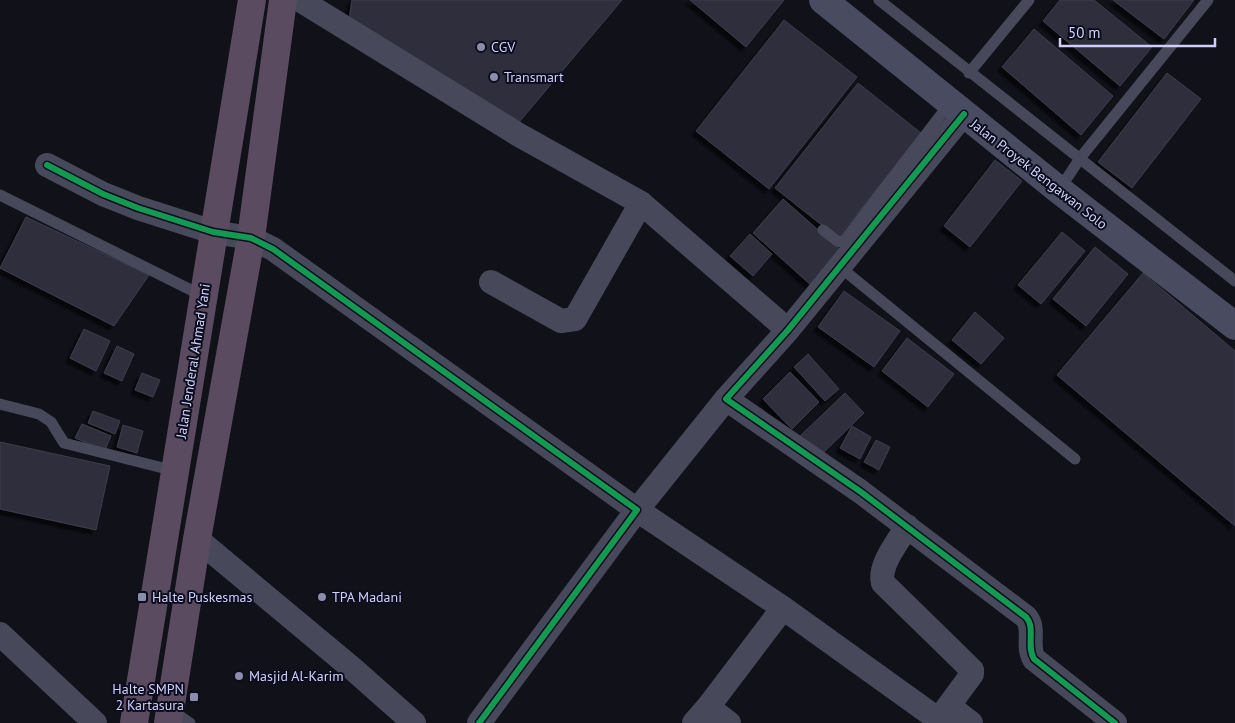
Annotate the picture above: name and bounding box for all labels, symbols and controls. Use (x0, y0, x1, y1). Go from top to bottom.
scale bar (1060, 15, 1215, 47)
text: 50 m (1068, 23, 1101, 42)
place label: CGV (491, 38, 515, 56)
marker: CGV (475, 41, 487, 53)
place label: Transmart (504, 68, 564, 86)
marker: Transmart (488, 71, 500, 83)
street label: Jalan Proyek Bengawan Solo (966, 114, 1111, 233)
street label: Jalan Jenderal Ahmad Yani (172, 282, 214, 441)
place label: Halte Puskesmas (152, 588, 253, 606)
place label: TPA Madani (332, 588, 402, 606)
marker: Halte Puskesmas (136, 591, 148, 603)
marker: TPA Madani (316, 591, 328, 603)
place label: Masjid Al-Karim (249, 667, 344, 685)
marker: Masjid Al-Karim (233, 670, 245, 682)
place label: Halte SMPN 2 Kartasura (112, 680, 184, 714)
marker: Halte SMPN 2 Kartasura (188, 691, 200, 703)

